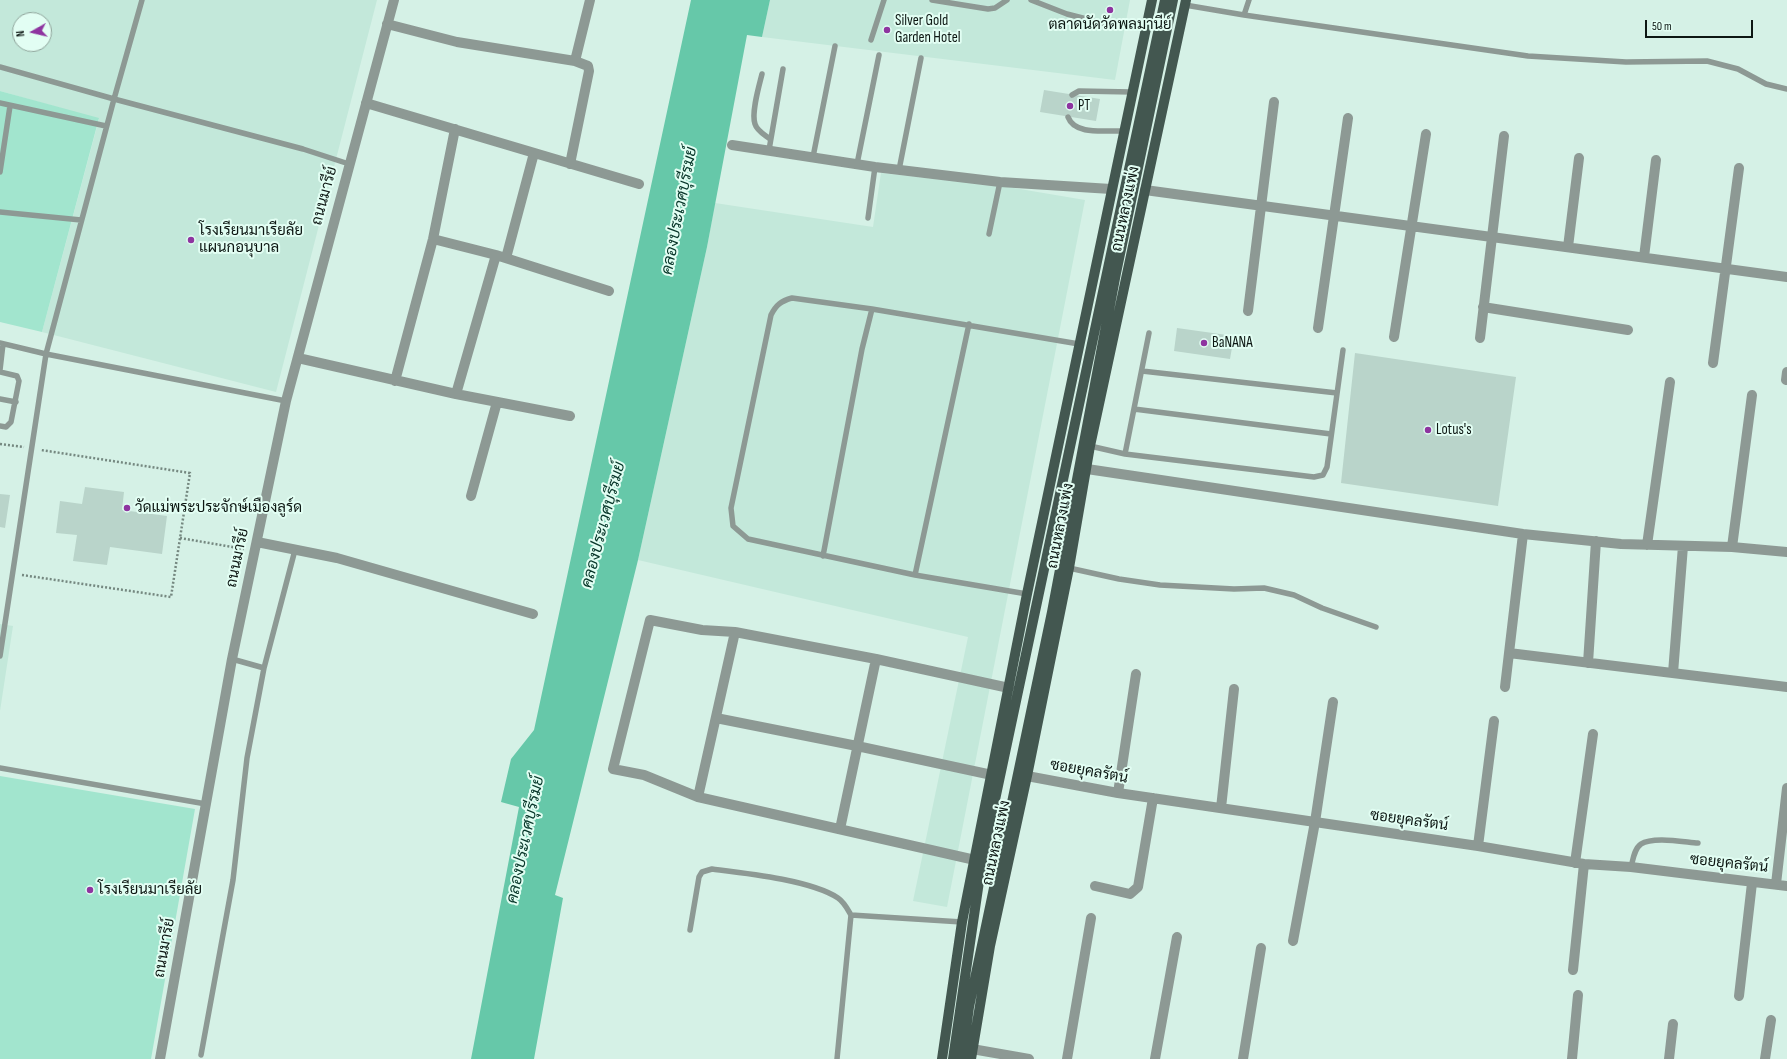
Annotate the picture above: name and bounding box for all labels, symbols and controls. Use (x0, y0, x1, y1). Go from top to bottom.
marker: ตลาดนัดวัดพลมานีย์ (1105, 5, 1115, 15)
north arrow (12, 12, 52, 52)
place label: Silver Gold Garden Hotel (895, 12, 960, 47)
scale bar (1647, 12, 1755, 38)
place label: ตลาดนัดวัดพลมานีย์ (1048, 16, 1172, 34)
text: 50 m (1652, 19, 1672, 34)
marker: Silver Gold Garden Hotel (882, 25, 892, 35)
text: N (14, 30, 27, 37)
place label: PT (1078, 97, 1090, 115)
marker: PT (1065, 101, 1075, 111)
water label: คลองประเวศบุรีรมย์ (658, 145, 702, 277)
street label: ถนนมารีย์ (309, 165, 341, 227)
street label: ถนนหลวงแพ่ง (1108, 165, 1144, 253)
place label: โรงเรียนมาเรียลัย แผนกอนุบาล (199, 222, 303, 257)
marker: โรงเรียนมาเรียลัย แผนกอนุบาล (186, 235, 196, 245)
place label: BaNANA (1212, 334, 1253, 352)
marker: BaNANA (1199, 338, 1209, 348)
place label: Lotus's (1436, 421, 1472, 439)
marker: Lotus's (1423, 425, 1433, 435)
water label: คลองประเวศบุรีรมย์ (578, 460, 630, 590)
street label: ถนนหลวงแพ่ง (1044, 482, 1078, 570)
place label: วัดแม่พระประจักษ์เมืองลูร์ด (135, 499, 302, 517)
marker: วัดแม่พระประจักษ์เมืองลูร์ด (122, 503, 132, 513)
street label: ถนนมารีย์ (223, 527, 253, 589)
street label: ซอยยุคลรัตน์ (1049, 756, 1129, 788)
water label: คลองประเวศบุรีรมย์ (503, 774, 549, 906)
street label: ถนนหลวงแพ่ง (979, 799, 1015, 887)
street label: ซอยยุคลรัตน์ (1369, 807, 1449, 835)
street label: ซอยยุคลรัตน์ (1689, 851, 1769, 877)
place label: โรงเรียนมาเรียลัย (98, 881, 202, 899)
marker: โรงเรียนมาเรียลัย (85, 885, 95, 895)
street label: ถนนมารีย์ (151, 917, 179, 979)

